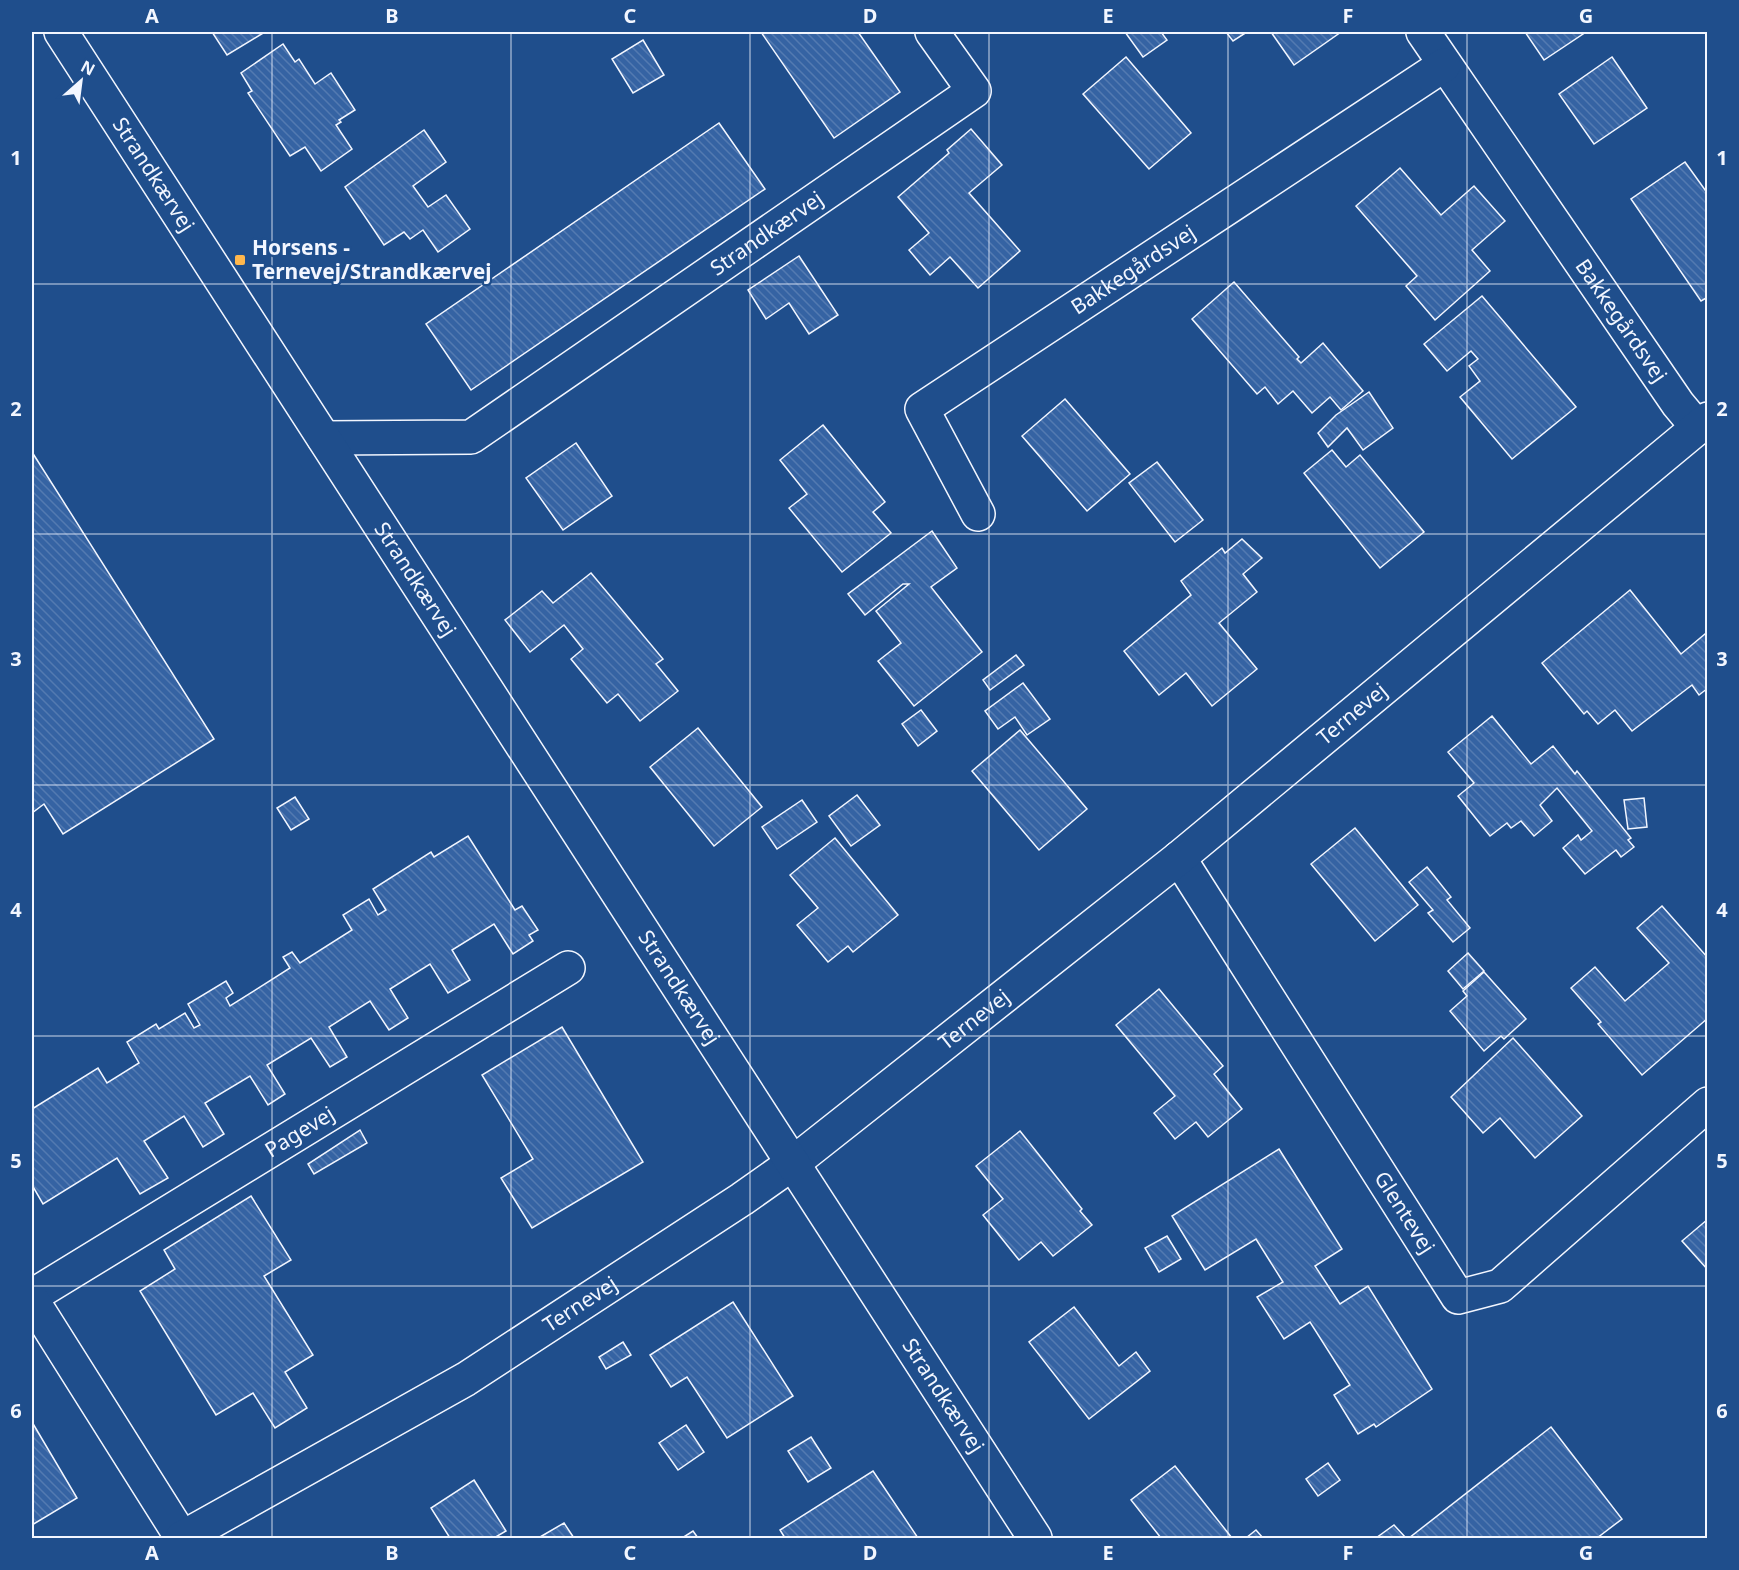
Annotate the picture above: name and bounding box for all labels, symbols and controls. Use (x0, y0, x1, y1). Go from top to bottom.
text: A (145, 2, 159, 29)
text: B (385, 2, 399, 29)
text: C (624, 2, 637, 29)
text: D (863, 2, 877, 29)
text: E (1102, 2, 1114, 29)
text: F (1343, 2, 1353, 29)
text: G (1579, 2, 1593, 29)
north arrow (51, 51, 111, 111)
text: N (77, 55, 99, 81)
street label: Strandkærvej (107, 112, 202, 237)
text: 1 (10, 144, 22, 171)
text: 1 (1716, 144, 1728, 171)
street label: Strandkærvej (704, 184, 828, 281)
street label: Bakkegårdsvej (1065, 218, 1200, 320)
place label: Horsens - Ternevej/Strandkærvej (252, 233, 491, 285)
marker: Horsens - Ternevej/Strandkærvej (233, 253, 247, 267)
street label: Bakkegårdsvej (1570, 253, 1674, 387)
text: 2 (10, 395, 22, 422)
text: 2 (1716, 395, 1728, 422)
street label: Strandkærvej (369, 516, 463, 642)
text: 3 (10, 645, 22, 672)
text: 3 (1716, 645, 1728, 672)
street label: Ternevej (1311, 676, 1392, 751)
text: 4 (10, 896, 22, 923)
text: 4 (1716, 896, 1728, 923)
street label: Strandkærvej (632, 924, 727, 1050)
street label: Ternevej (932, 982, 1015, 1056)
street label: Pagevej (259, 1099, 339, 1163)
text: 5 (10, 1147, 22, 1174)
text: 5 (1716, 1147, 1728, 1174)
street label: Glentevej (1368, 1165, 1442, 1258)
street label: Ternevej (537, 1269, 622, 1338)
street label: Strandkærvej (896, 1332, 991, 1458)
text: 6 (10, 1397, 22, 1424)
text: 6 (1716, 1397, 1728, 1424)
text: A (145, 1539, 159, 1566)
text: B (385, 1539, 399, 1566)
text: C (624, 1539, 637, 1566)
text: D (863, 1539, 877, 1566)
text: E (1102, 1539, 1114, 1566)
text: F (1343, 1539, 1353, 1566)
text: G (1579, 1539, 1593, 1566)

